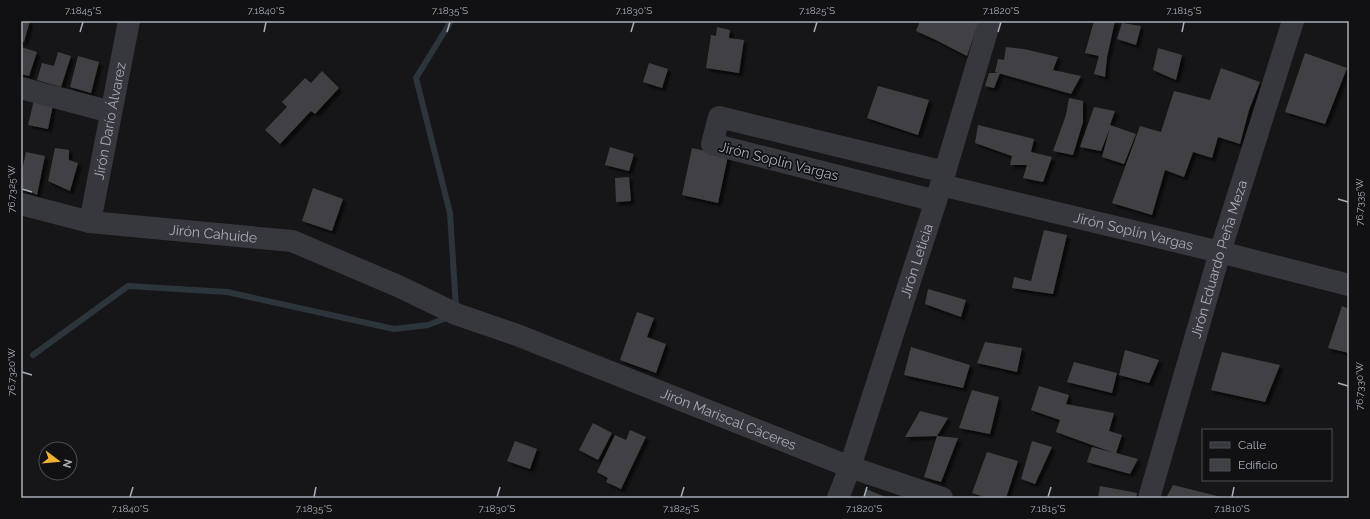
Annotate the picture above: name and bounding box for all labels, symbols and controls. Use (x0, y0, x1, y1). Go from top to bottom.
text: 7.1845°S (65, 5, 101, 16)
text: 7.1840°S (248, 5, 284, 16)
text: 7.1835°S (432, 5, 468, 16)
text: 7.1830°S (616, 5, 652, 16)
text: 7.1825°S (799, 5, 835, 16)
text: 7.1820°S (983, 5, 1019, 16)
text: 7.1815°S (1166, 5, 1202, 16)
street label: Jirón Darío Álvarez (90, 61, 129, 181)
street label: Jirón Soplín Vargas (718, 138, 840, 184)
text: 76.7325°W (6, 165, 17, 213)
street label: Jirón Eduardo Peña Meza (1188, 178, 1250, 340)
text: 76.7335°W (1354, 178, 1365, 226)
street label: Jirón Soplín Vargas (1072, 209, 1195, 253)
street label: Jirón Cahuide (168, 221, 258, 246)
street label: Jirón Leticia (897, 222, 936, 300)
text: 76.7320°W (6, 347, 17, 396)
text: 76.7330°W (1354, 361, 1365, 410)
street label: Jirón Mariscal Cáceres (659, 385, 799, 453)
legend (1202, 429, 1332, 481)
text: Calle (1238, 438, 1266, 452)
north arrow (38, 441, 78, 481)
text: N (60, 458, 75, 469)
text: Edificio (1238, 458, 1278, 472)
text: 7.1840°S (112, 503, 148, 514)
text: 7.1835°S (296, 503, 332, 514)
text: 7.1830°S (479, 503, 515, 514)
text: 7.1825°S (663, 503, 699, 514)
text: 7.1820°S (846, 503, 882, 514)
text: 7.1815°S (1030, 503, 1066, 514)
text: 7.1810°S (1214, 503, 1250, 514)

